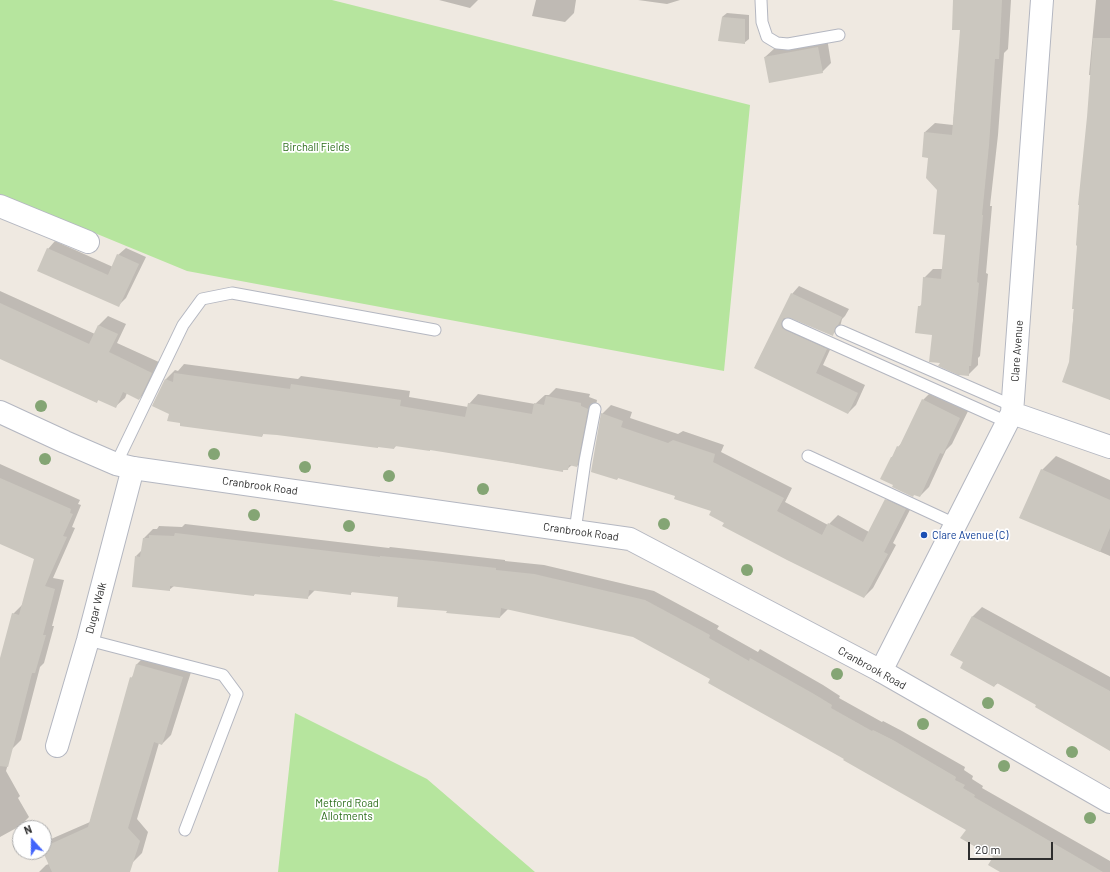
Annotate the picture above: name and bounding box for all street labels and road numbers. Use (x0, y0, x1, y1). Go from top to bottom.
street label: Clare Avenue (1008, 320, 1026, 382)
street label: Cranbrook Road (221, 474, 299, 498)
street label: Cranbrook Road (542, 520, 620, 544)
street label: Dugar Walk (83, 581, 109, 635)
street label: Cranbrook Road (835, 644, 909, 692)

